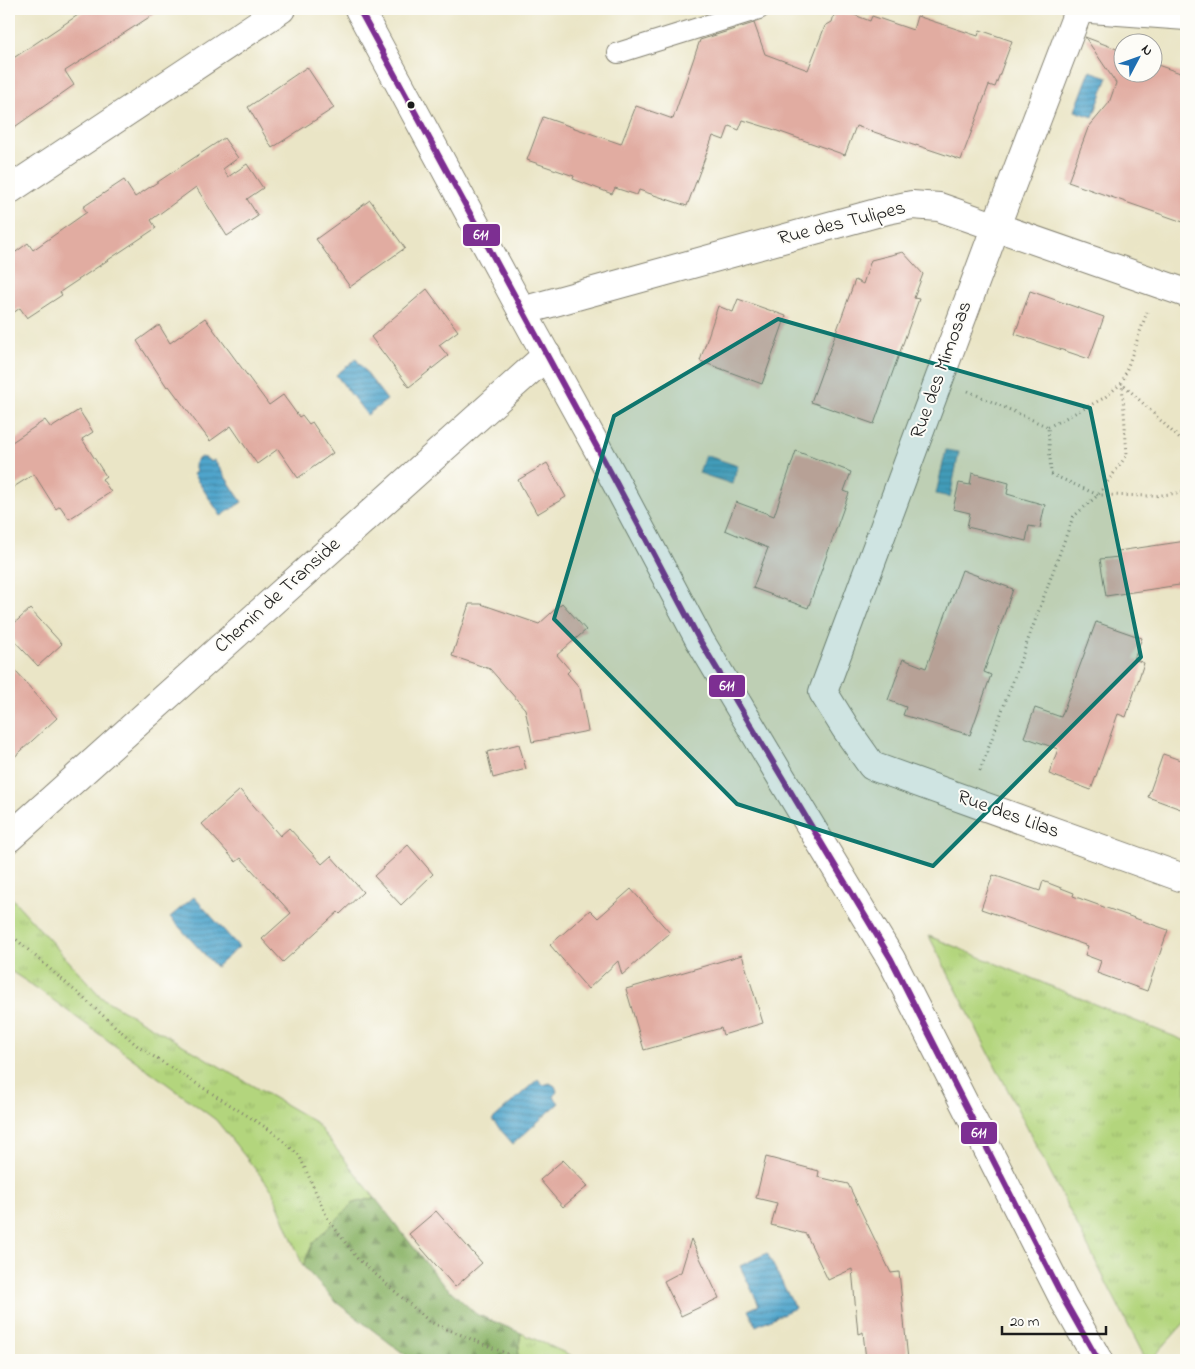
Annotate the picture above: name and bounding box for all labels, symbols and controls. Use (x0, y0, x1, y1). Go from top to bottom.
north arrow (1112, 32, 1162, 82)
text: N (1136, 40, 1158, 61)
unlabelled marker (406, 100, 416, 110)
street label: Rue des Tulipes (775, 194, 909, 254)
line badge: 611 (462, 223, 501, 247)
text: 611 (472, 225, 489, 246)
street label: Rue des Mimosas (904, 297, 980, 443)
street label: Chemin de Transide (209, 531, 348, 661)
line badge: 611 (708, 674, 746, 698)
text: 611 (718, 676, 735, 697)
street label: Rue des Lilas (953, 783, 1063, 847)
line badge: 611 (960, 1121, 998, 1145)
text: 611 (970, 1123, 987, 1144)
scale bar (1002, 1304, 1106, 1336)
text: 20 m (1010, 1311, 1040, 1333)

